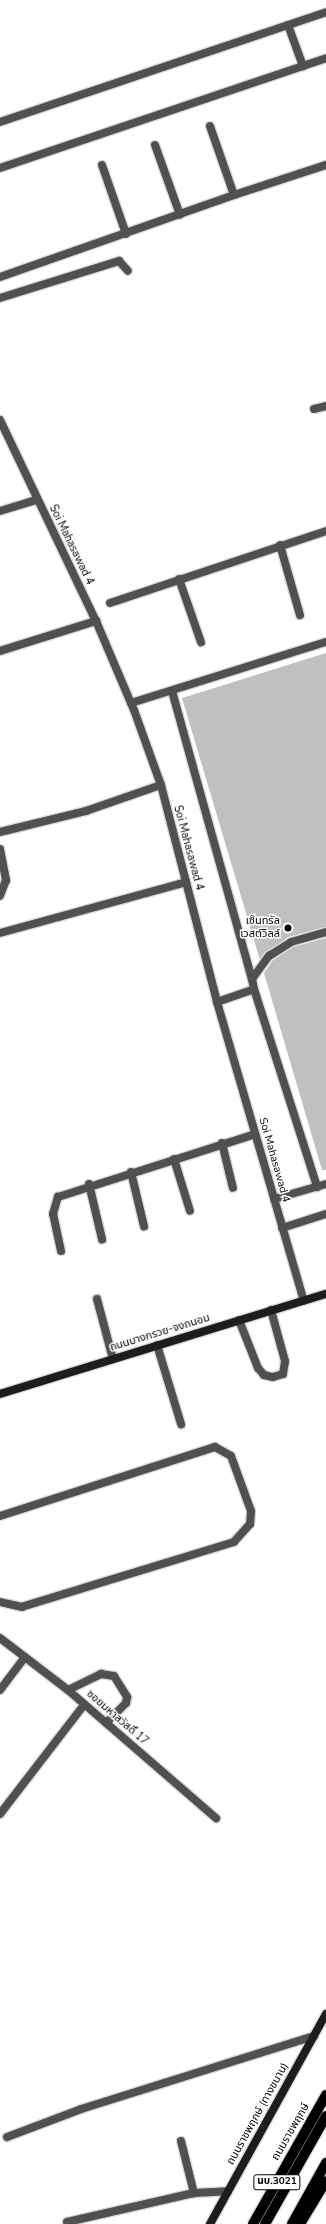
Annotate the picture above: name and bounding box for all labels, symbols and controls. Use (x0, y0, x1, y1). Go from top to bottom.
street label: Soi Mahasawad 4 (46, 503, 96, 587)
street label: Soi Mahasawad 4 (170, 804, 206, 892)
place label: เซ็นทรัล เวสต์วิลล์ (240, 915, 280, 941)
marker: เซ็นทรัล เวสต์วิลล์ (283, 923, 293, 933)
street label: Soi Mahasawad 4 (256, 1116, 292, 1204)
street label: ถนนบางกรวย-จงถนอม (108, 1312, 212, 1354)
street label: ซอยมหาสวัสดิ์ 17 (83, 1688, 151, 1748)
street label: ถนนราชพฤกษ์ (ทางขนาน) (224, 2061, 292, 2167)
street label: ถนนราชพฤกษ์ (269, 2101, 313, 2163)
road number: นบ.3021 (253, 2174, 301, 2190)

